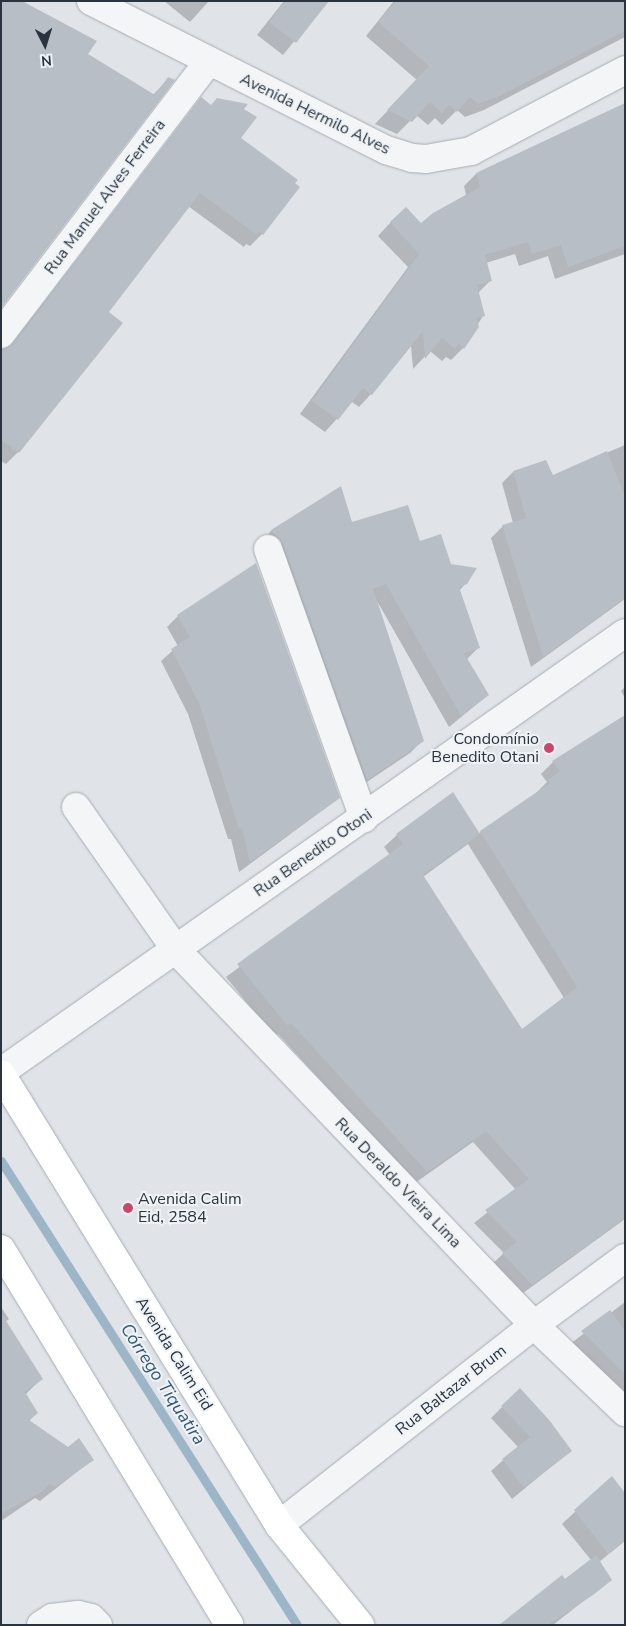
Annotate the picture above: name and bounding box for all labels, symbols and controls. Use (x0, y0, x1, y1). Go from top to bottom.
north arrow (20, 20, 70, 70)
text: N (40, 51, 52, 70)
street label: Avenida Hermilo Alves (237, 69, 393, 159)
street label: Rua Manuel Alves Ferreira (40, 116, 170, 278)
place label: Condomínio Benedito Otani (431, 729, 539, 767)
marker: Condomínio Benedito Otani (543, 742, 555, 754)
street label: Rua Benedito Otoni (250, 805, 376, 901)
street label: Rua Deraldo Vieira Lima (331, 1114, 465, 1252)
place label: Avenida Calim Eid, 2584 (138, 1189, 242, 1227)
marker: Avenida Calim Eid, 2584 (122, 1202, 134, 1214)
street label: Avenida Calim Eid (131, 1294, 217, 1414)
water label: Córrego Tiquatira (116, 1319, 210, 1449)
street label: Rua Baltazar Brum (392, 1341, 510, 1439)

